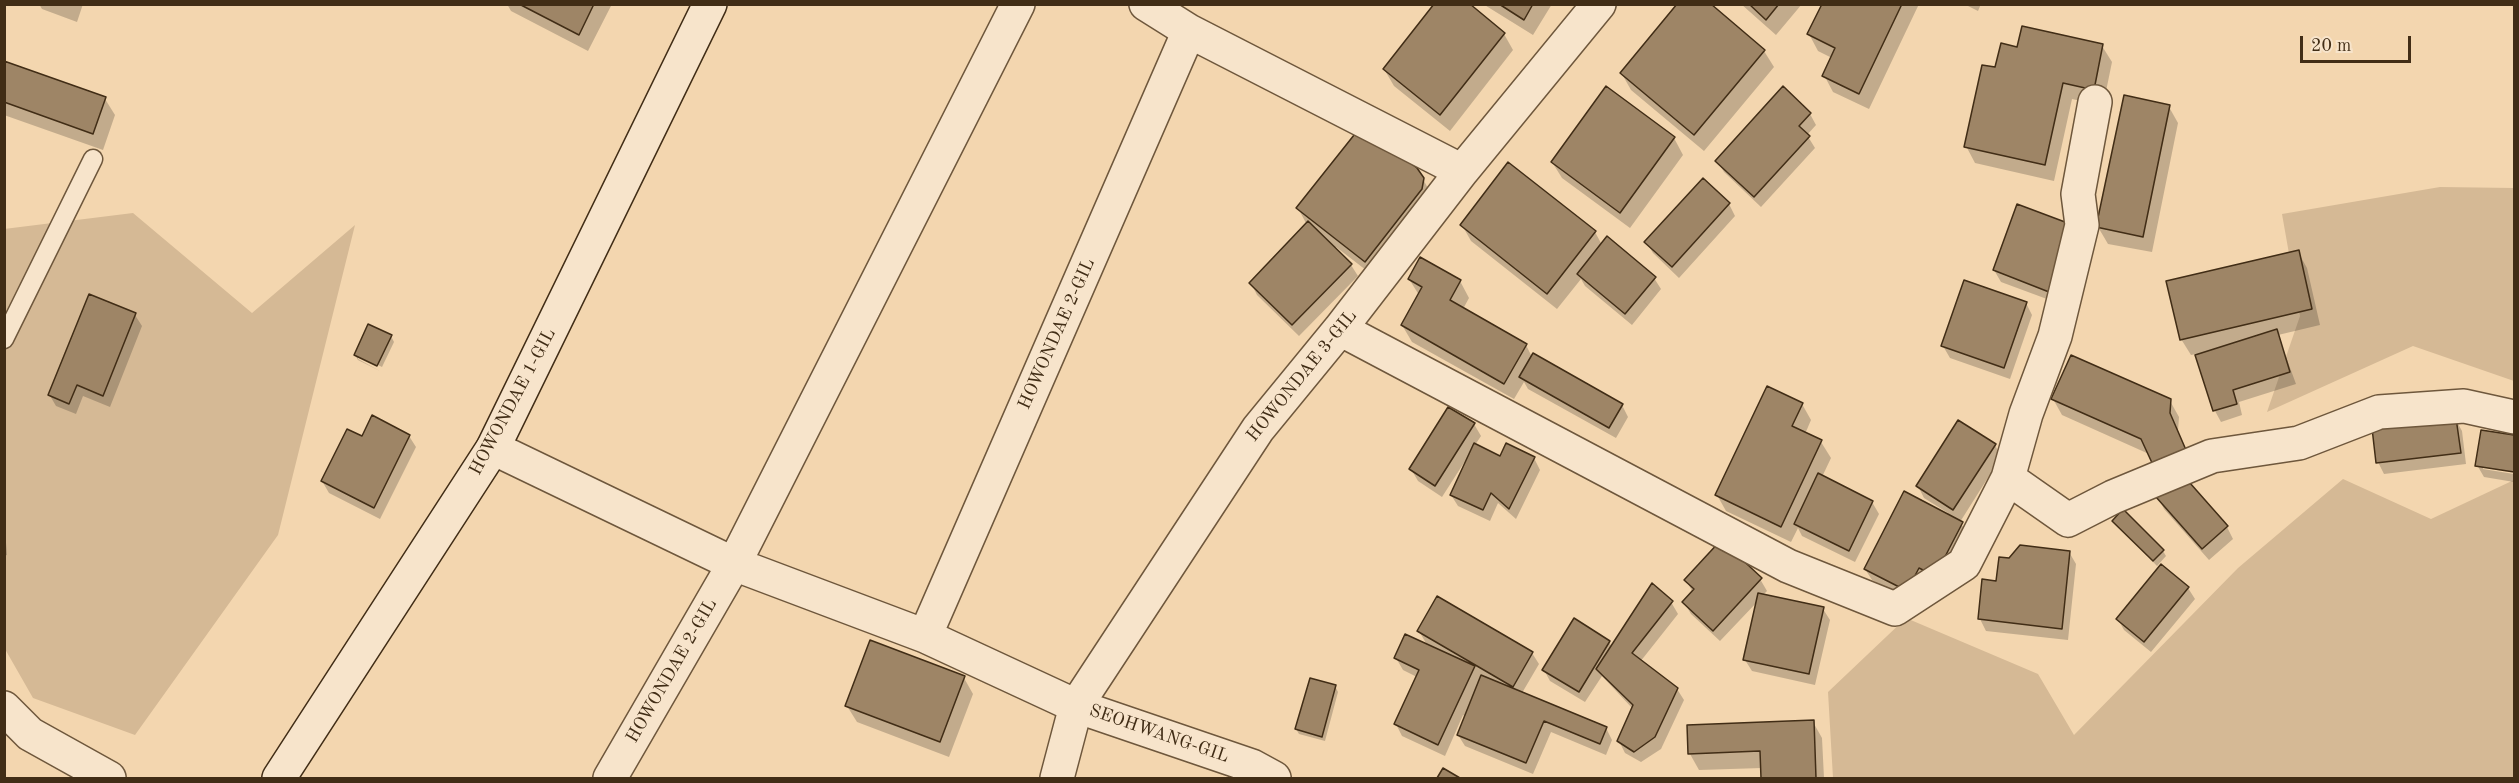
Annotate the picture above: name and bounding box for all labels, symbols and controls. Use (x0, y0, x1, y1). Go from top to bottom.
scale bar (2303, 24, 2414, 62)
text: 20 m (2311, 37, 2351, 55)
street label: HOWONDAE 2-GIL (1014, 255, 1100, 413)
street label: HOWONDAE 3-GIL (1242, 306, 1362, 446)
street label: HOWONDAE 1-GIL (465, 325, 561, 479)
street label: HOWONDAE 2-GIL (622, 595, 722, 747)
street label: SEOHWANG-GIL (1086, 700, 1232, 768)

